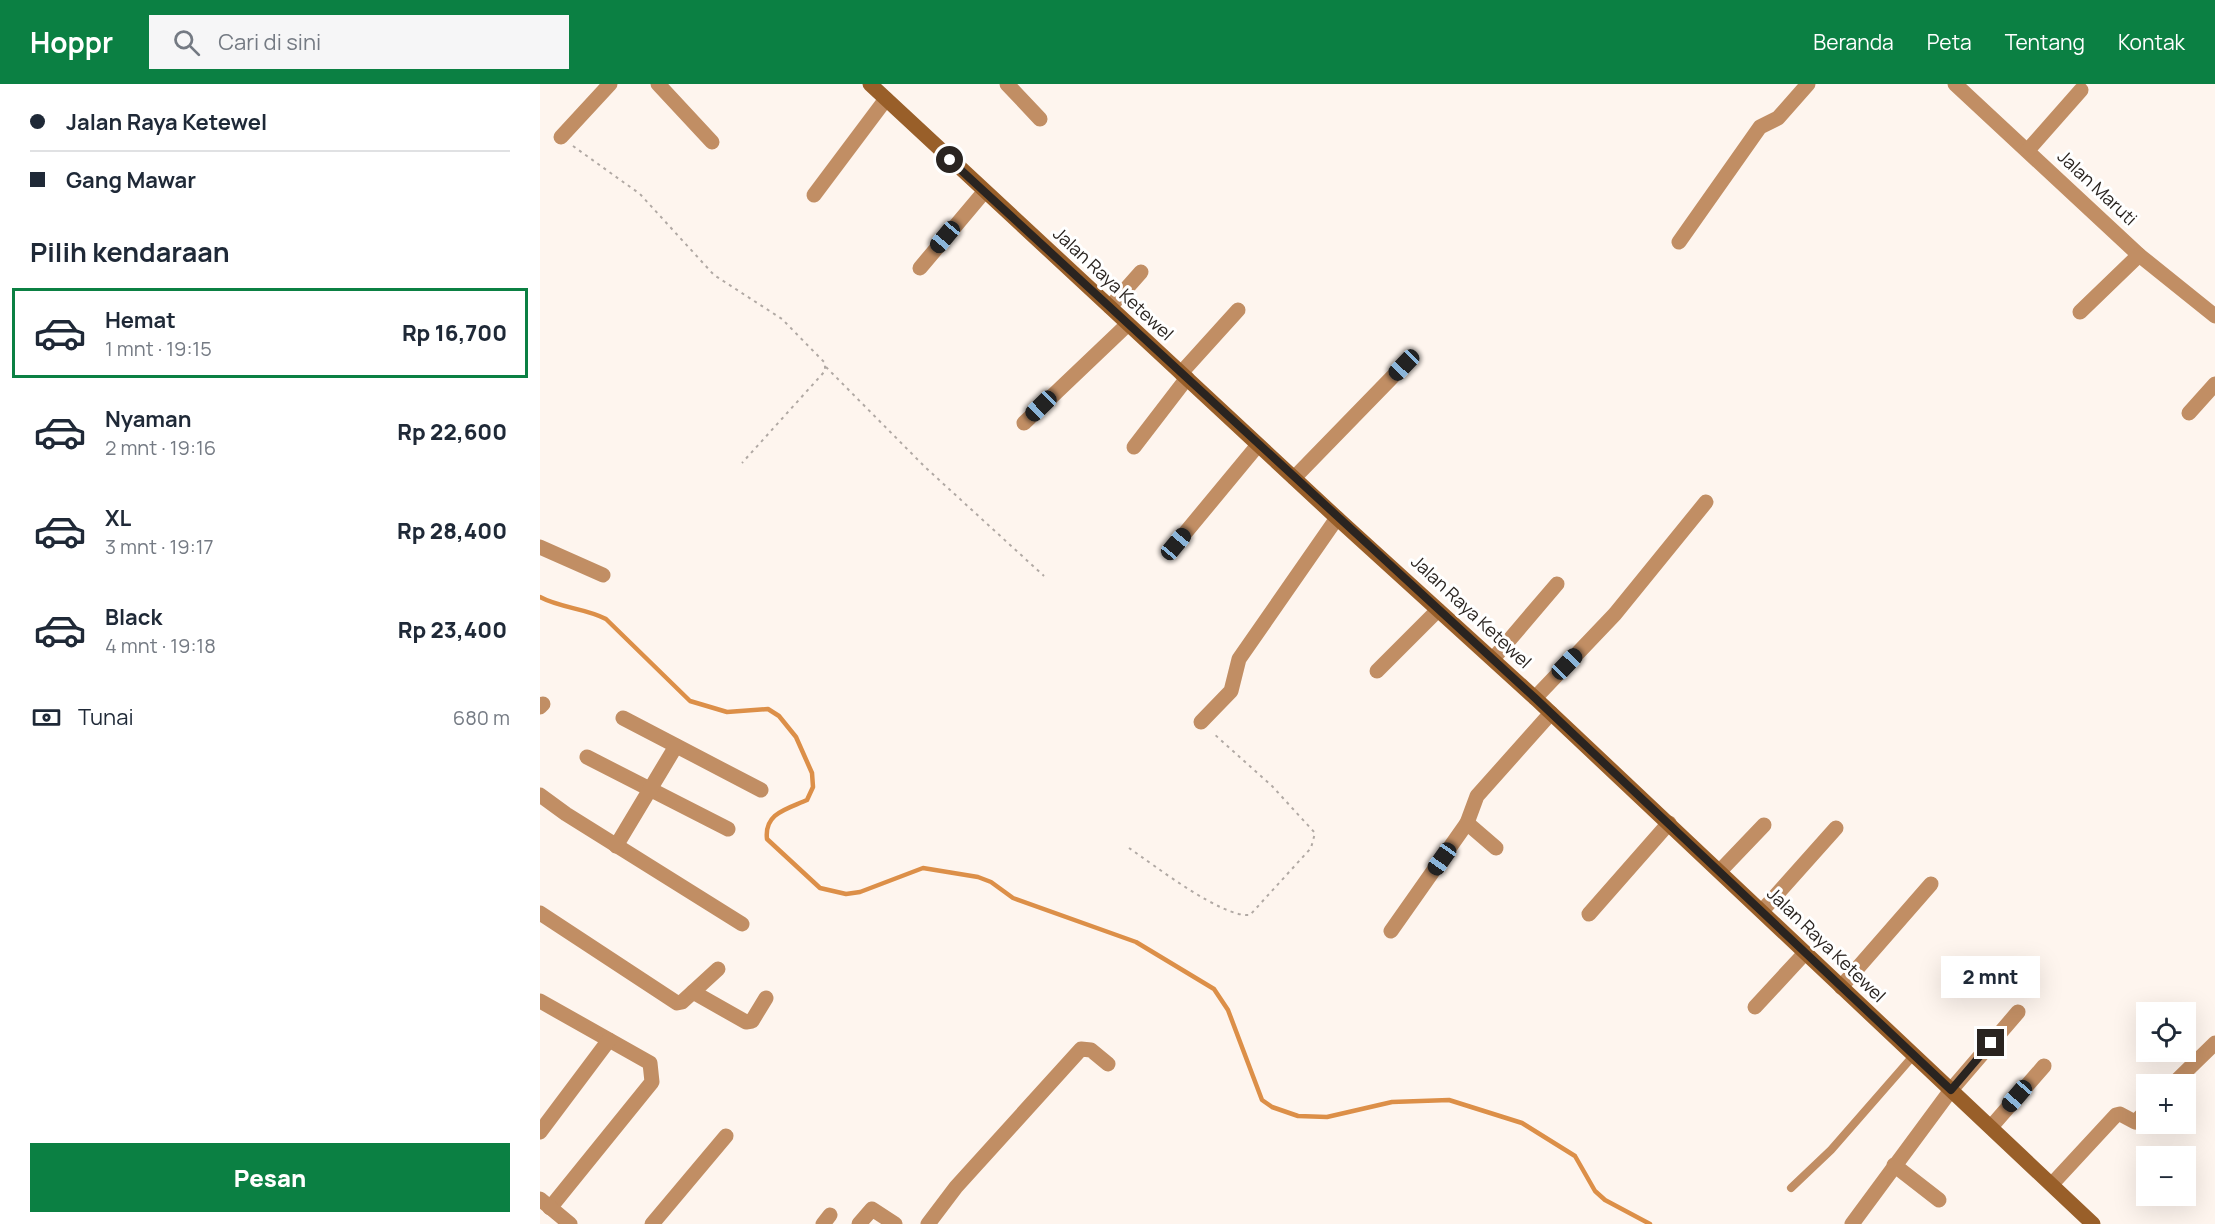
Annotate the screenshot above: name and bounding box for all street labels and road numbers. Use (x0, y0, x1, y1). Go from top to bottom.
street label: Jalan Maruti (2053, 144, 2143, 230)
street label: Jalan Raya Ketewel (1048, 221, 1179, 345)
street label: Jalan Raya Ketewel (1406, 549, 1537, 673)
street label: Jalan Raya Ketewel (1762, 881, 1891, 1007)

